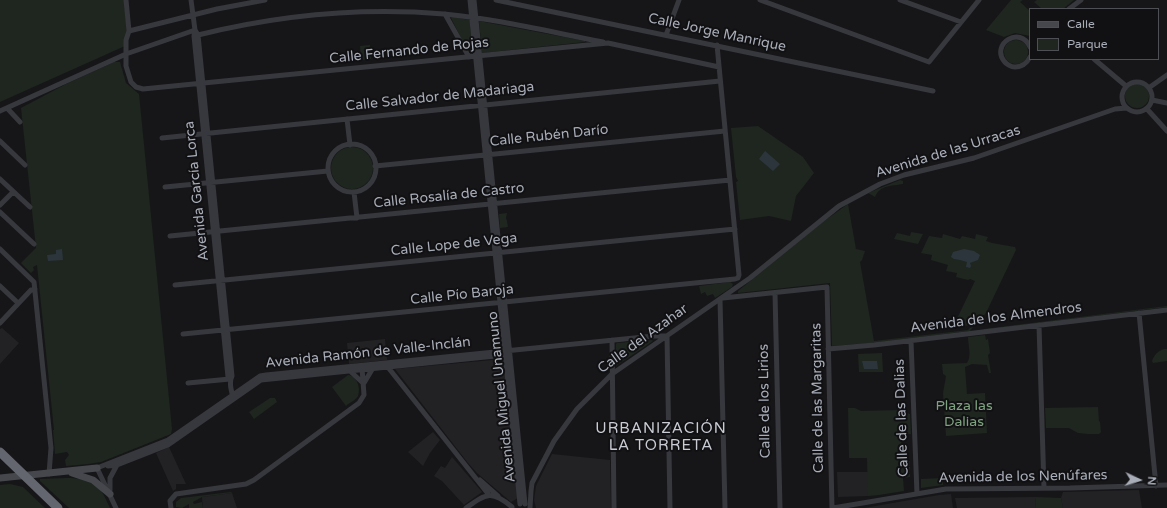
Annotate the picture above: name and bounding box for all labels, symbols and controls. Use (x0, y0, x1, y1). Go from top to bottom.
legend (1029, 8, 1159, 60)
street label: Calle Jorge Manrique (646, 10, 788, 56)
text: Calle (1067, 17, 1095, 31)
street label: Calle Fernando de Rojas (328, 34, 490, 68)
text: Parque (1067, 37, 1108, 51)
street label: Calle Salvador de Madariaga (345, 79, 535, 115)
street label: Avenida García Lorca (181, 120, 213, 262)
street label: Calle Rubén Darío (489, 121, 609, 151)
street label: Avenida de las Urracas (874, 122, 1022, 182)
street label: Calle Rosalía de Castro (373, 180, 525, 212)
street label: Calle Lope de Vega (390, 230, 518, 260)
street label: Calle Pío Baroja (410, 281, 514, 309)
street label: Avenida de los Almendros (909, 299, 1083, 337)
street label: Calle del Azahar (595, 301, 691, 377)
street label: Avenida Miguel Unamuno (485, 311, 519, 483)
street label: Calle de las Margaritas (808, 323, 828, 473)
street label: Avenida Ramón de Valle-Inclán (264, 334, 472, 372)
street label: Calle de los Lirios (756, 344, 774, 458)
street label: Calle de las Dalias (892, 359, 912, 477)
park label: Plaza las Dalias (935, 398, 993, 430)
district label: URBANIZACIÓN LA TORRETA (595, 420, 727, 455)
north arrow (1119, 460, 1159, 500)
street label: Avenida de los Nenúfares (938, 467, 1108, 487)
text: N (1145, 476, 1158, 486)

